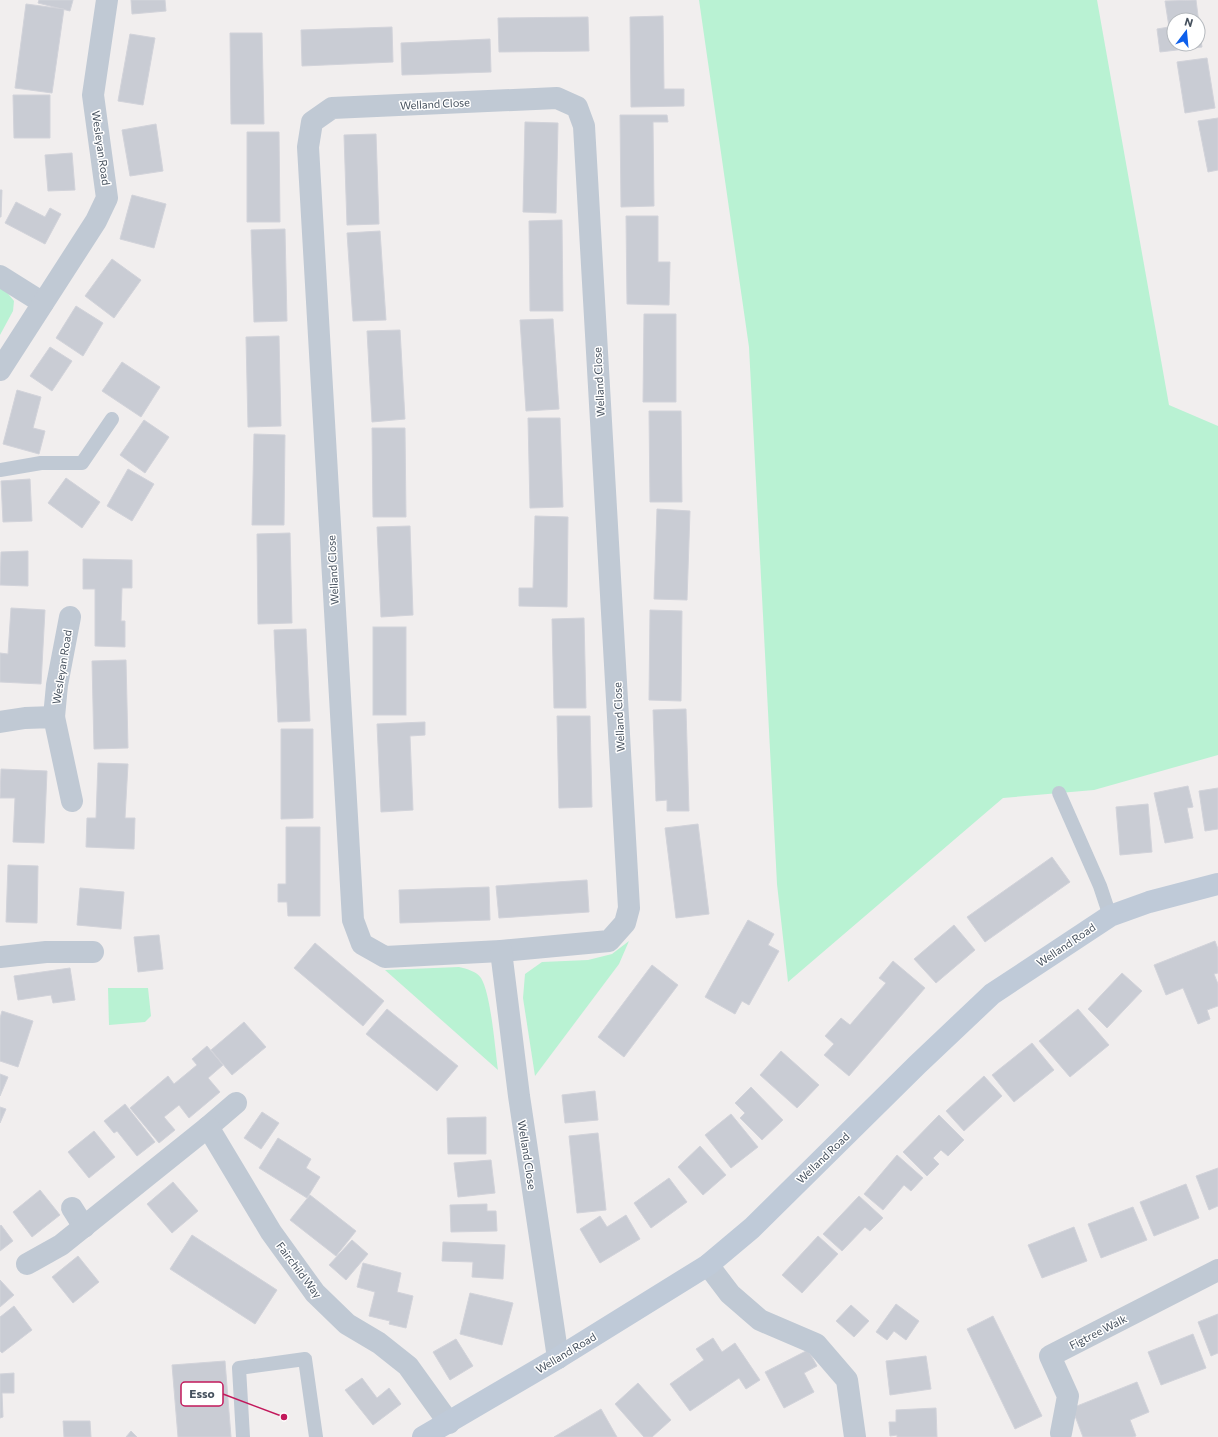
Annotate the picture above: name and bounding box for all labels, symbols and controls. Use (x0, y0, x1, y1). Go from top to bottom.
north arrow (1166, 12, 1206, 52)
text: N (1183, 15, 1195, 29)
street label: Welland Close (400, 95, 470, 112)
street label: Wesleyan Road (90, 110, 113, 186)
street label: Welland Close (590, 347, 607, 417)
street label: Welland Close (324, 535, 341, 605)
street label: Wesleyan Road (49, 629, 74, 705)
street label: Welland Close (610, 682, 627, 752)
street label: Welland Road (1034, 920, 1098, 969)
street label: Welland Close (516, 1119, 539, 1191)
street label: Welland Road (794, 1129, 852, 1186)
street label: Fairchild Way (274, 1239, 325, 1300)
street label: Figtree Walk (1067, 1312, 1129, 1352)
street label: Welland Road (533, 1329, 598, 1376)
callout: Esso (181, 1382, 223, 1406)
text: Esso (189, 1386, 215, 1400)

